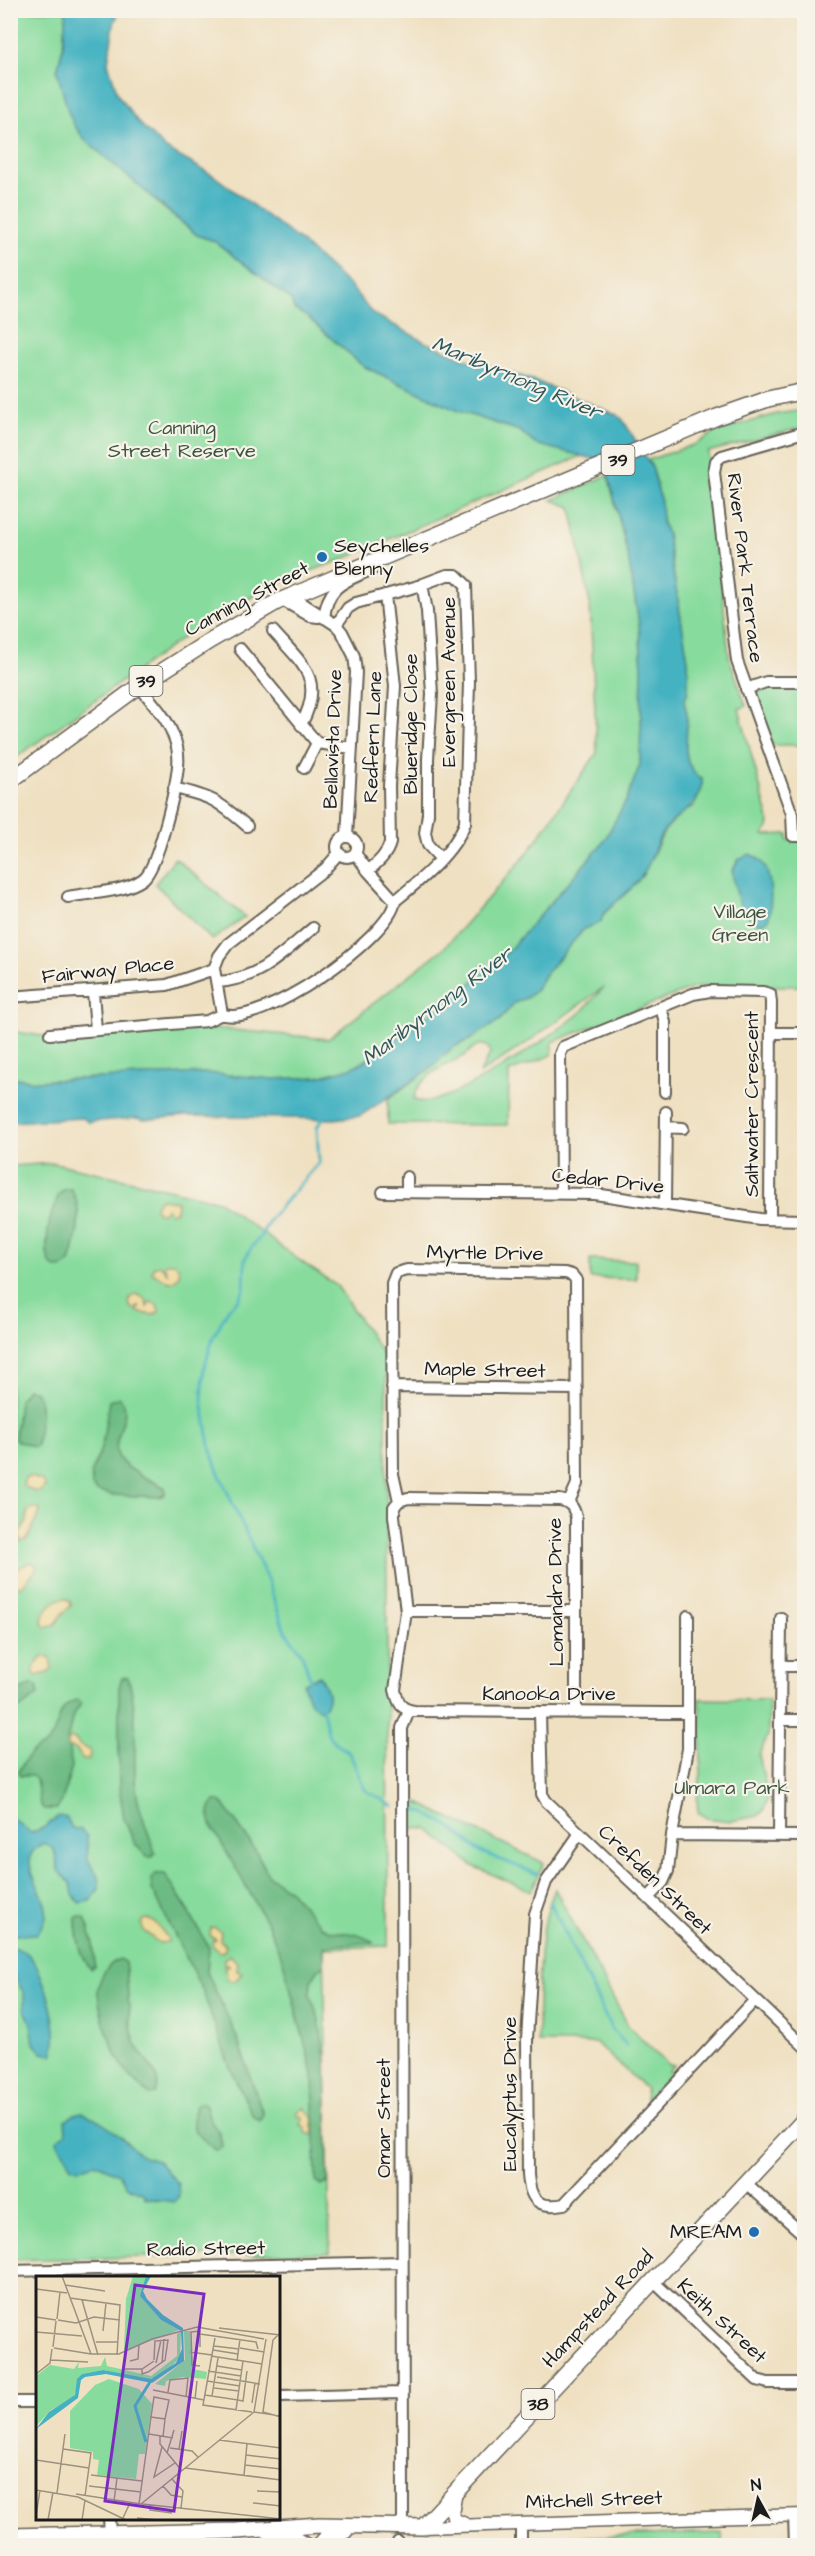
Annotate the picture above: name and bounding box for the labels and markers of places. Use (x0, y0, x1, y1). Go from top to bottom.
place label: Seychelles Blenny (334, 532, 429, 584)
marker: Seychelles Blenny (315, 550, 329, 564)
place label: MREAM (670, 2218, 742, 2246)
marker: MREAM (747, 2225, 761, 2239)

